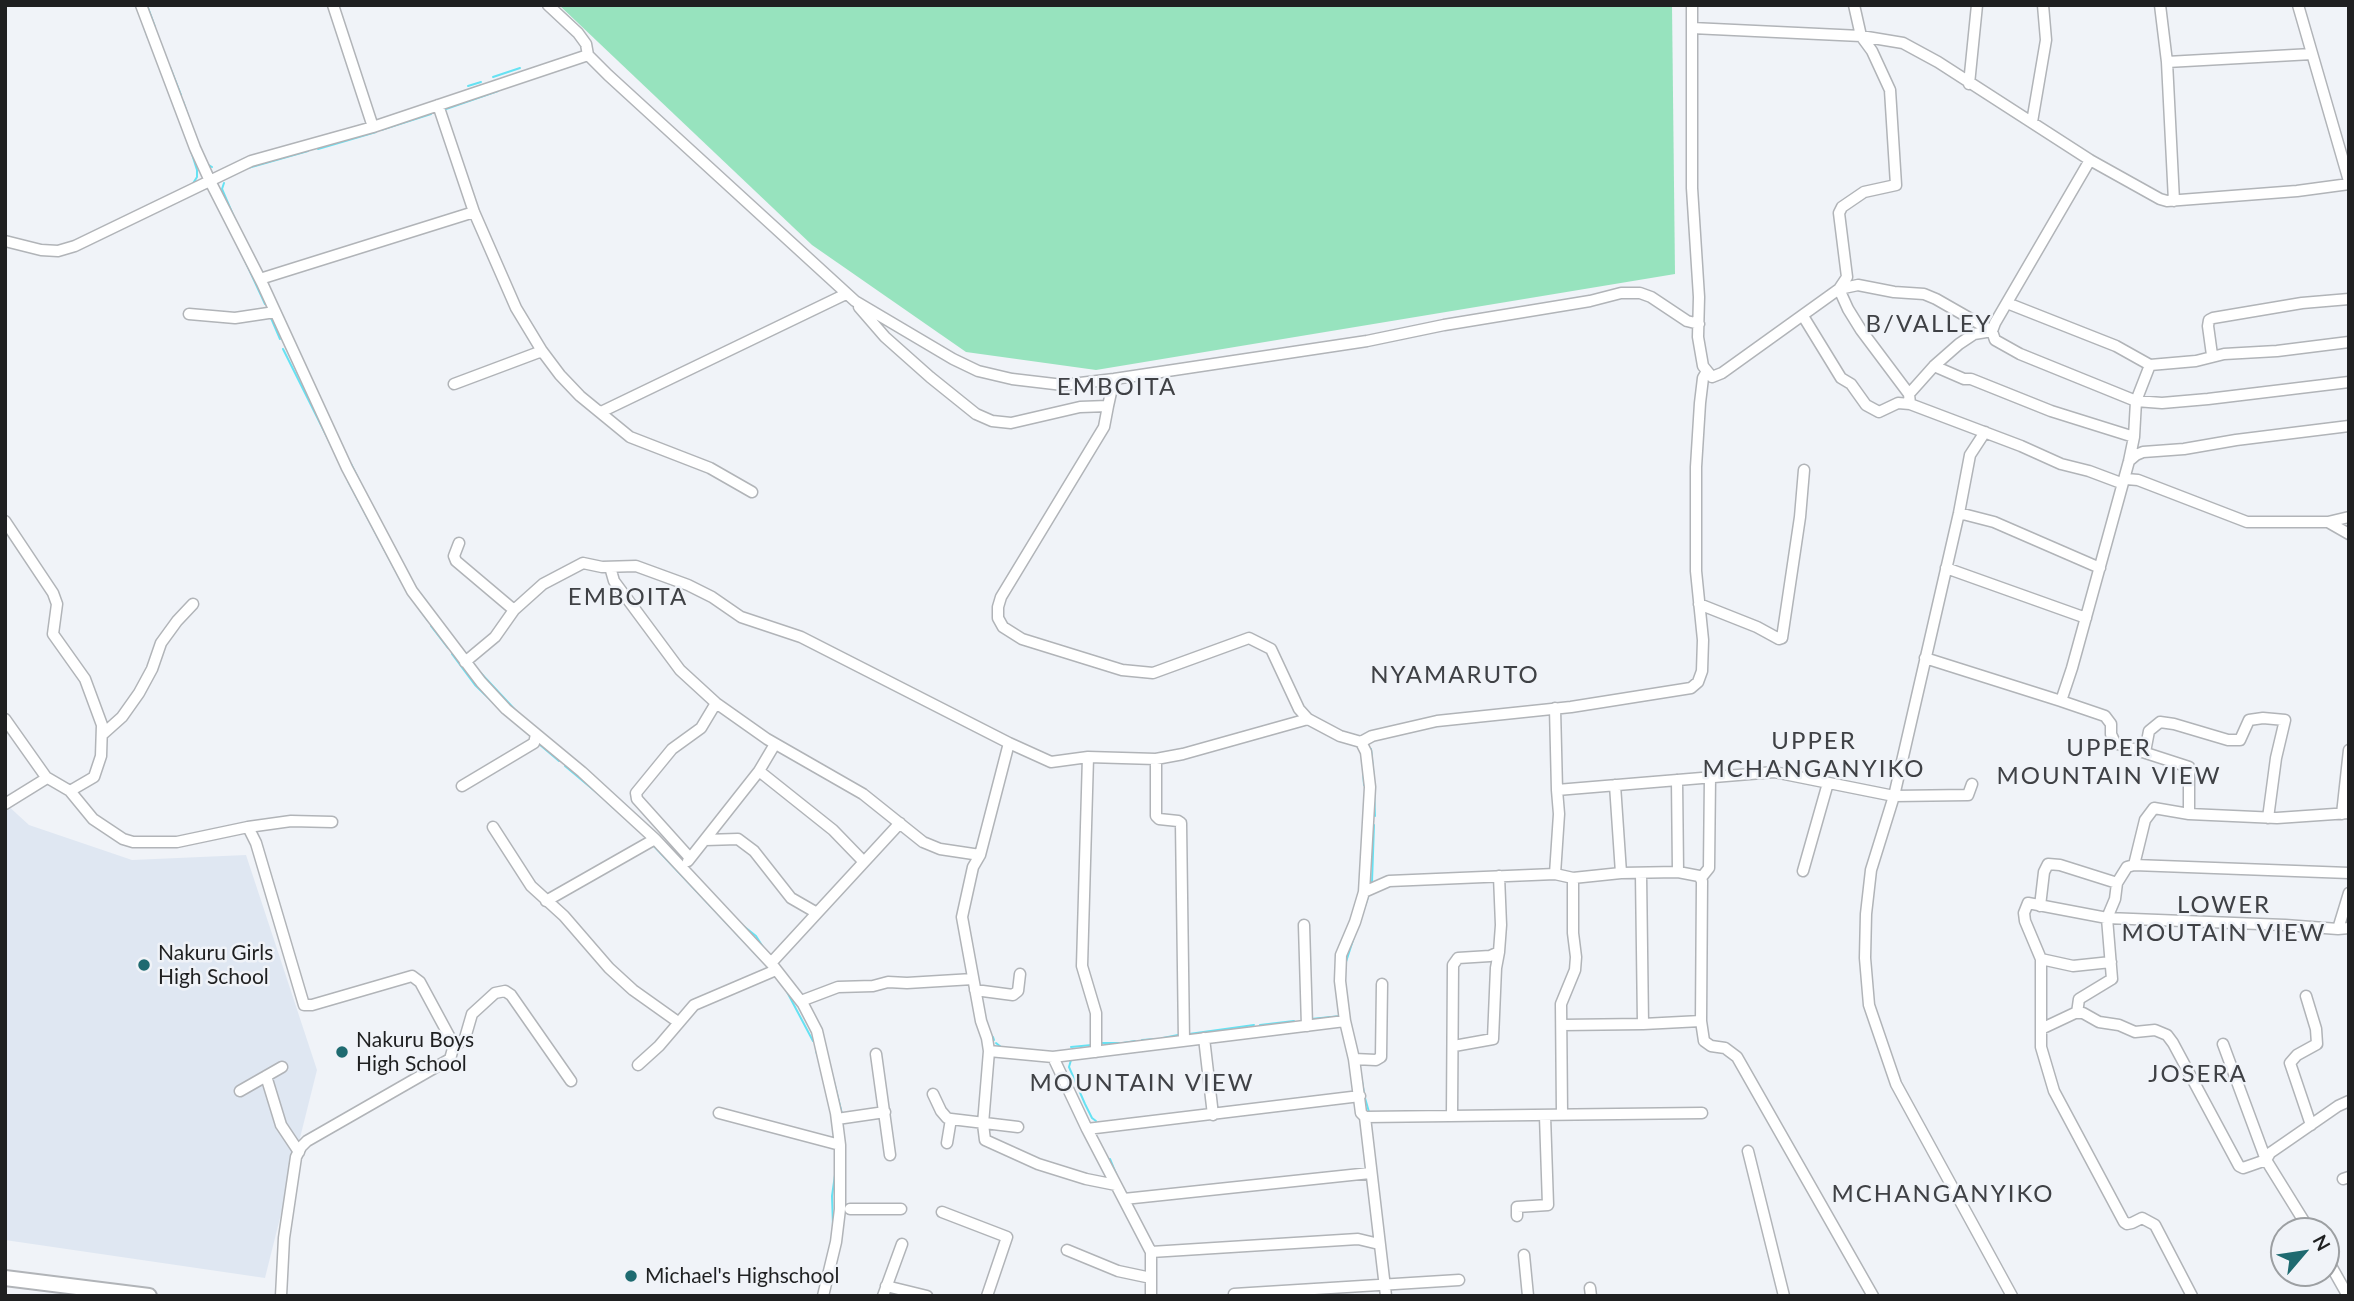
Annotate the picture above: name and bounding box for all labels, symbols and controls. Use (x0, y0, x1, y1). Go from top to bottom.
district label: B/VALLEY (1866, 310, 1992, 338)
district label: EMBOITA (1058, 373, 1176, 401)
district label: EMBOITA (569, 583, 687, 611)
district label: NYAMARUTO (1371, 661, 1539, 689)
district label: UPPER MCHANGANYIKO (1704, 727, 1924, 783)
district label: UPPER MOUNTAIN VIEW (1998, 734, 2220, 790)
district label: LOWER MOUTAIN VIEW (2123, 891, 2325, 947)
place label: Nakuru Girls High School (158, 940, 273, 990)
marker: Nakuru Girls High School (136, 957, 152, 973)
place label: Nakuru Boys High School (356, 1027, 474, 1077)
marker: Nakuru Boys High School (334, 1044, 350, 1060)
district label: JOSERA (2149, 1060, 2247, 1088)
district label: MOUNTAIN VIEW (1031, 1069, 1253, 1097)
district label: MCHANGANYIKO (1833, 1180, 2053, 1208)
north arrow (2270, 1217, 2340, 1287)
text: N (2308, 1231, 2336, 1255)
place label: Michael's Highschool (645, 1263, 839, 1289)
marker: Michael's Highschool (623, 1268, 639, 1284)

